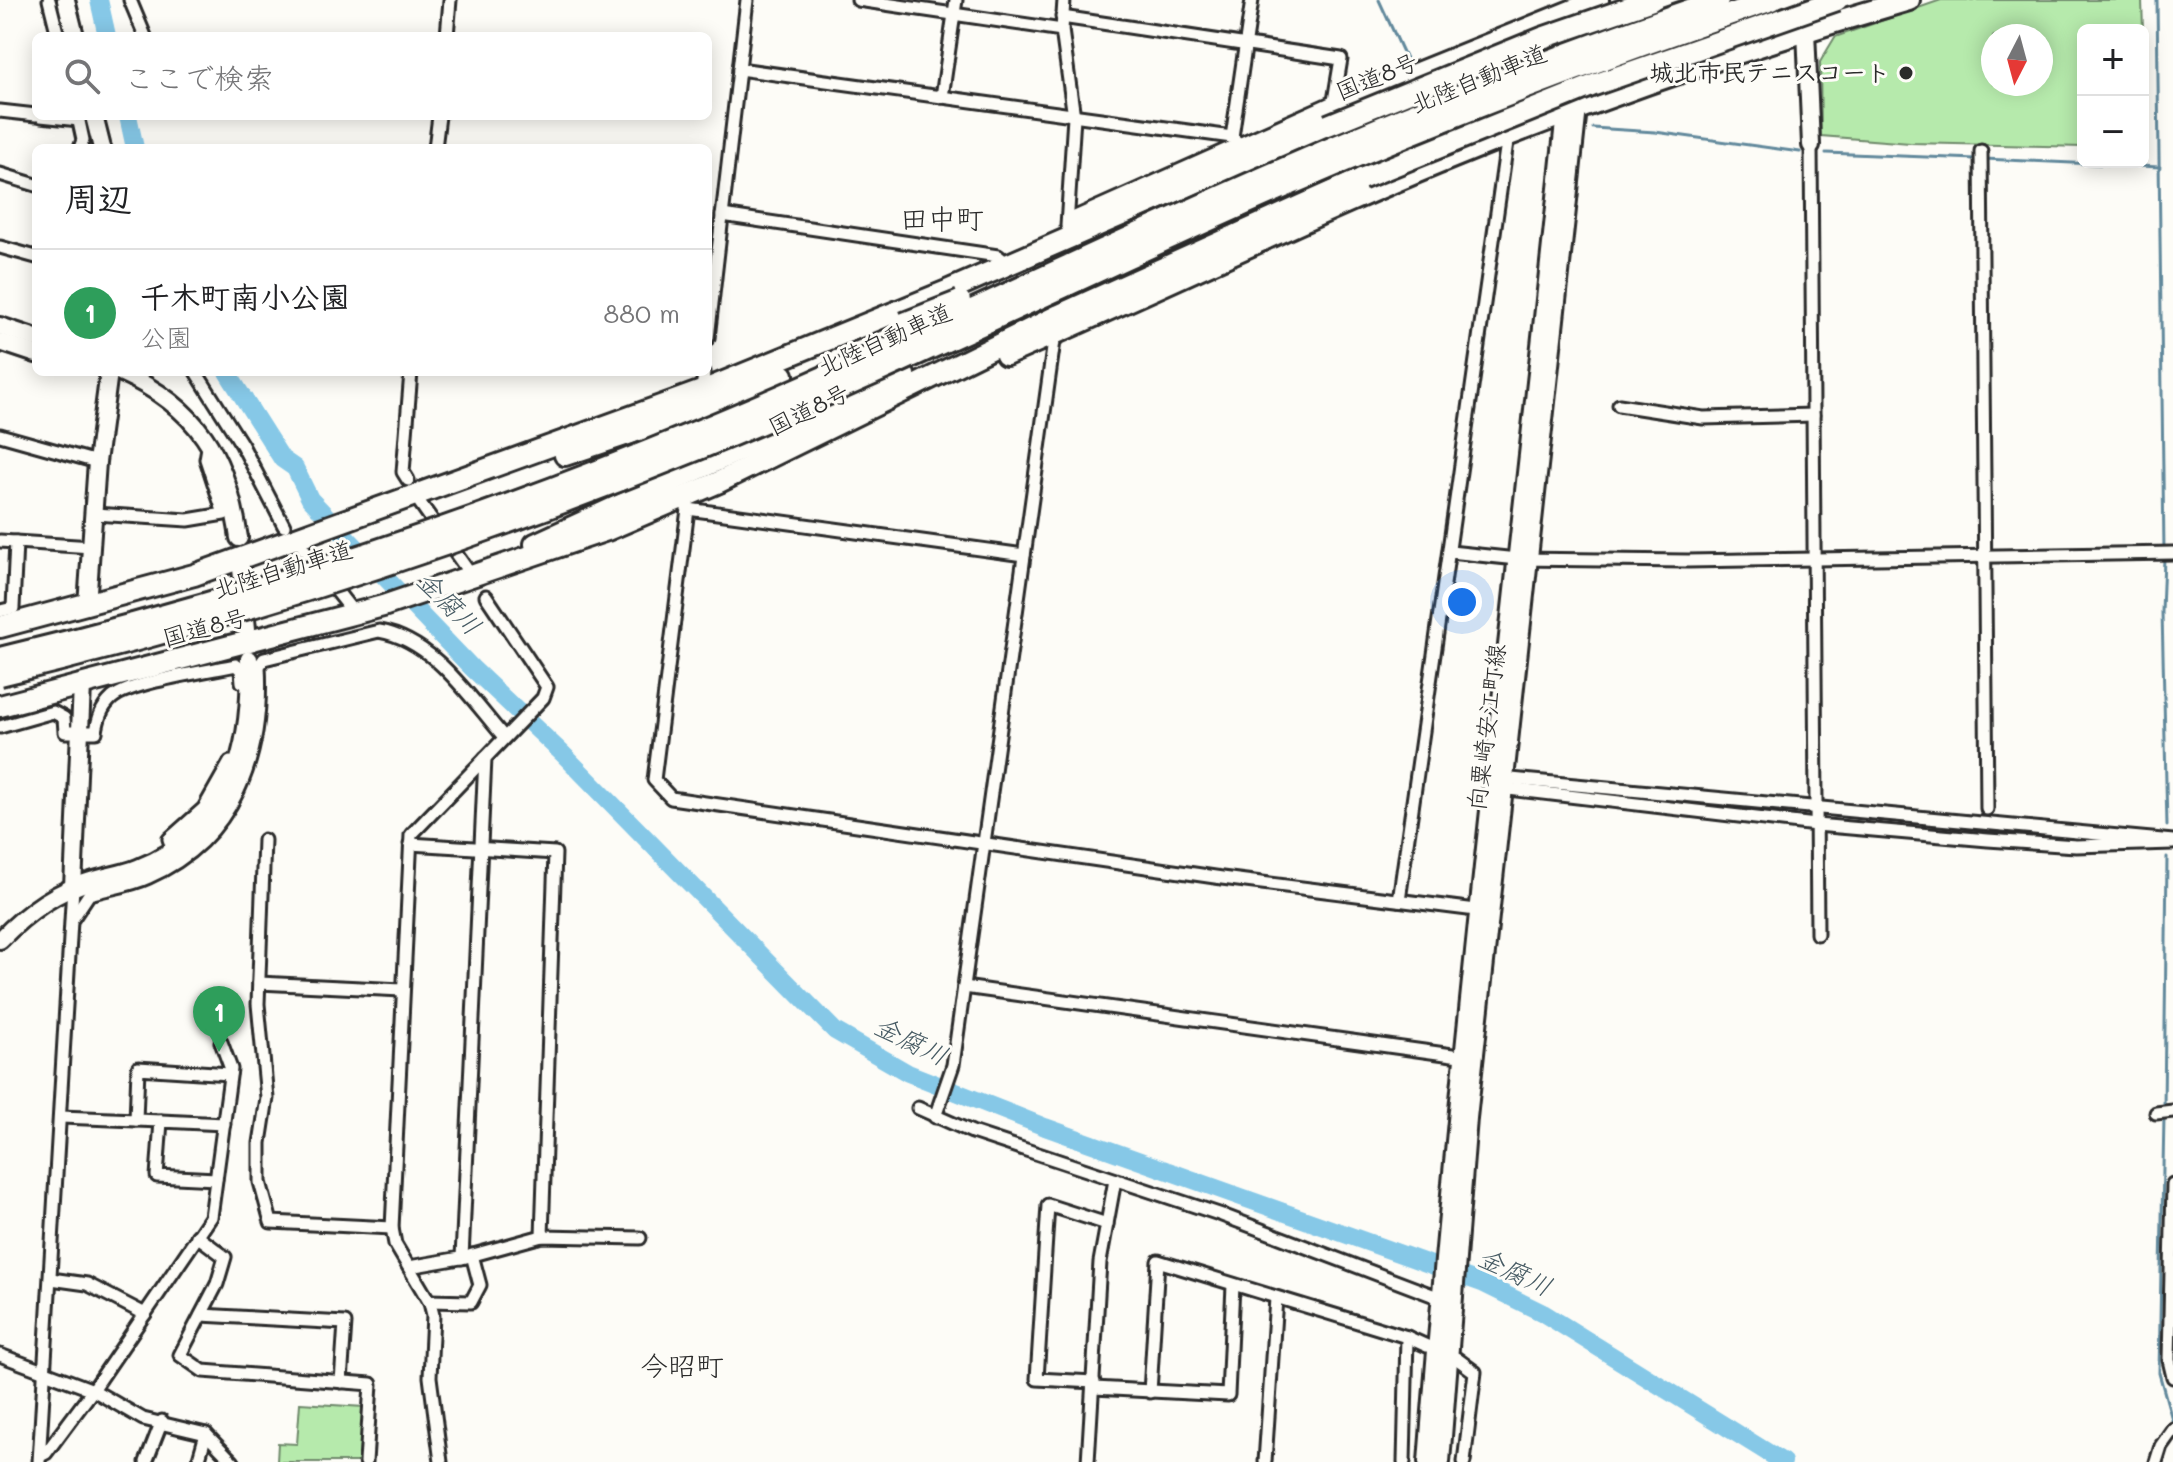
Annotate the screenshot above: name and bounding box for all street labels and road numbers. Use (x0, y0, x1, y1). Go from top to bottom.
street label: 北陸自動車道 (1406, 36, 1551, 119)
street label: 国道8号 (1331, 45, 1422, 106)
street label: 北陸自動車道 (812, 295, 956, 382)
street label: 国道8号 (763, 376, 854, 442)
street label: 北陸自動車道 (209, 533, 356, 604)
street label: 国道8号 (159, 600, 250, 653)
street label: 向粟崎安江町線 (1460, 642, 1511, 812)

